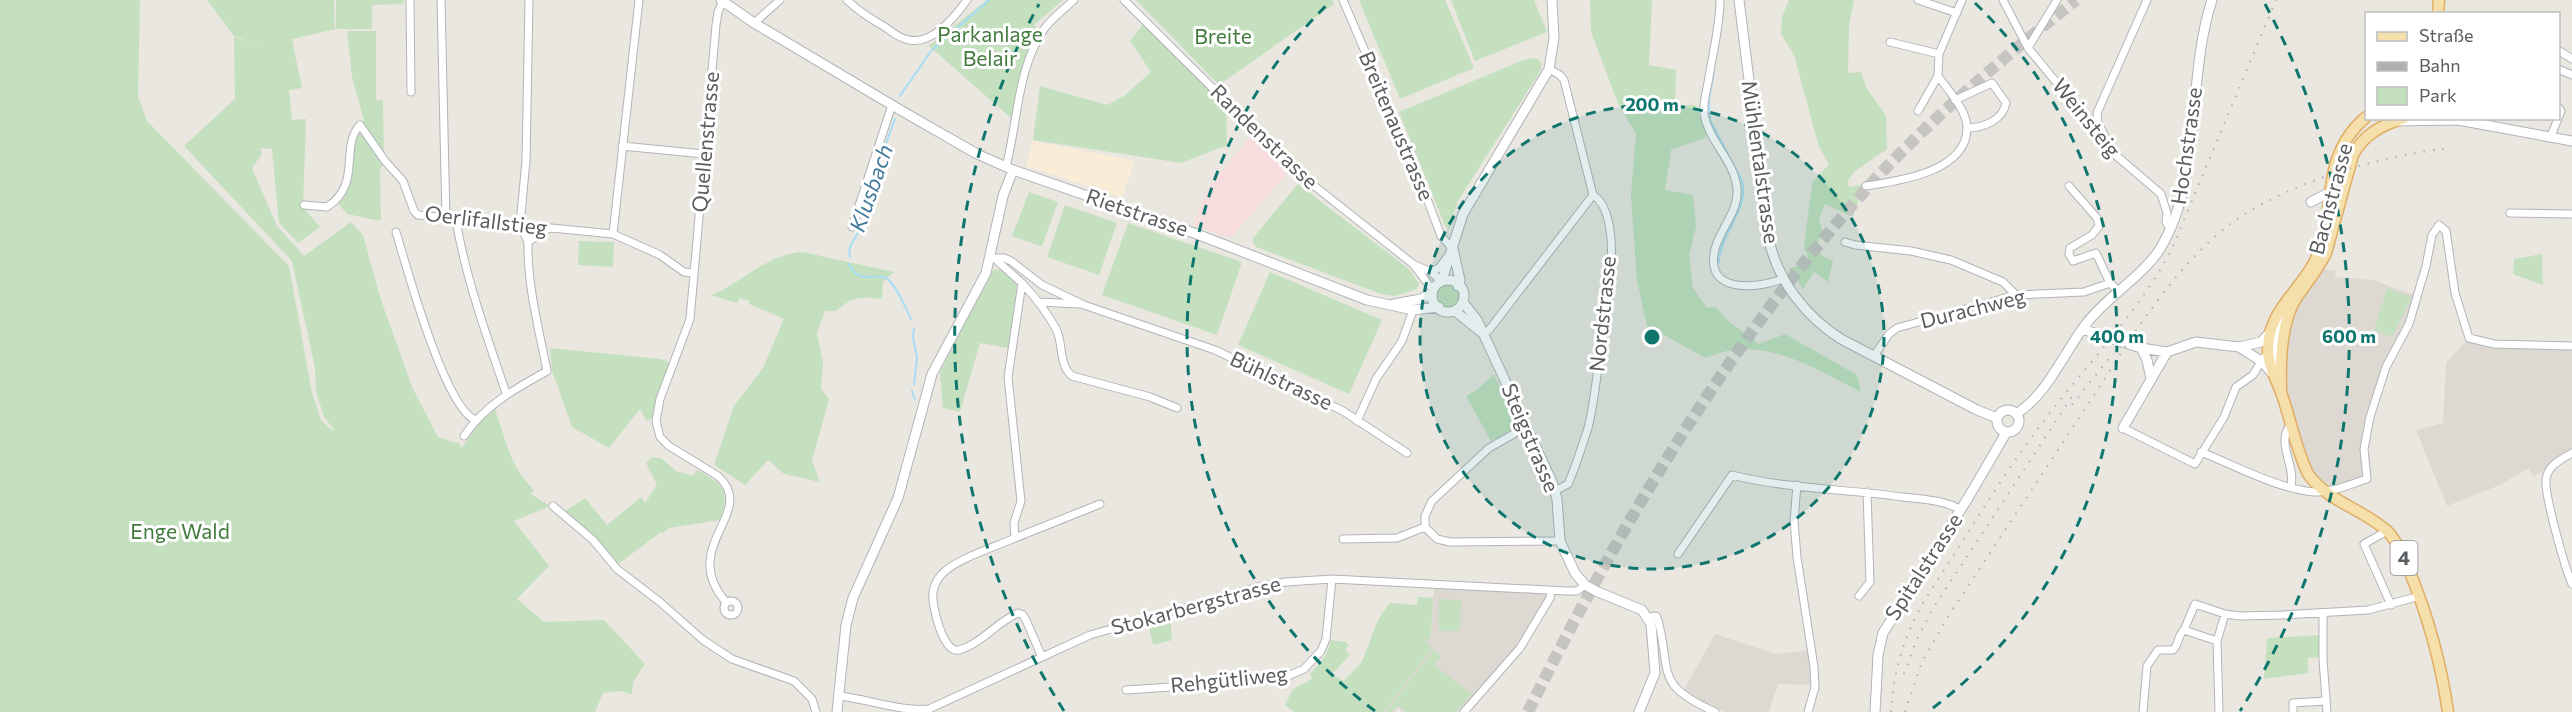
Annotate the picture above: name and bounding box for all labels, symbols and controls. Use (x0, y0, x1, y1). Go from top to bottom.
legend (2365, 12, 2560, 120)
park label: Parkanlage Belair (937, 21, 1043, 70)
park label: Breite (1194, 23, 1252, 48)
text: Straße (2419, 24, 2474, 46)
street label: Breitenaustrasse (1355, 47, 1440, 204)
text: Bahn (2419, 54, 2461, 76)
street label: Quellenstrasse (686, 70, 723, 213)
street label: Weinsteig (2048, 73, 2127, 162)
street label: Randenstrasse (1206, 78, 1324, 193)
street label: Mühlentalstrasse (1738, 79, 1785, 245)
text: Park (2419, 84, 2457, 106)
street label: Hochstrasse (2165, 86, 2206, 206)
text: 200 m (1625, 93, 1679, 115)
street label: Bachstrasse (2303, 140, 2356, 257)
water label: Klusbach (843, 141, 898, 235)
street label: Rietstrasse (1083, 182, 1192, 241)
street label: Oerlifallstieg (424, 200, 549, 239)
street label: Nordstrasse (1583, 255, 1620, 373)
street label: Durachweg (1917, 282, 2028, 333)
text: 400 m (2090, 325, 2144, 347)
text: 600 m (2322, 325, 2376, 347)
centre of rings (1642, 327, 1662, 347)
street label: Bühlstrasse (1226, 345, 1337, 414)
street label: Steigstrasse (1497, 379, 1566, 496)
street label: Spitalstrasse (1879, 508, 1967, 624)
park label: Enge Wald (130, 518, 230, 543)
road number: 4 (2390, 541, 2418, 575)
street label: Stokarbergstrasse (1108, 570, 1283, 639)
street label: Rehgütliweg (1169, 660, 1289, 697)

